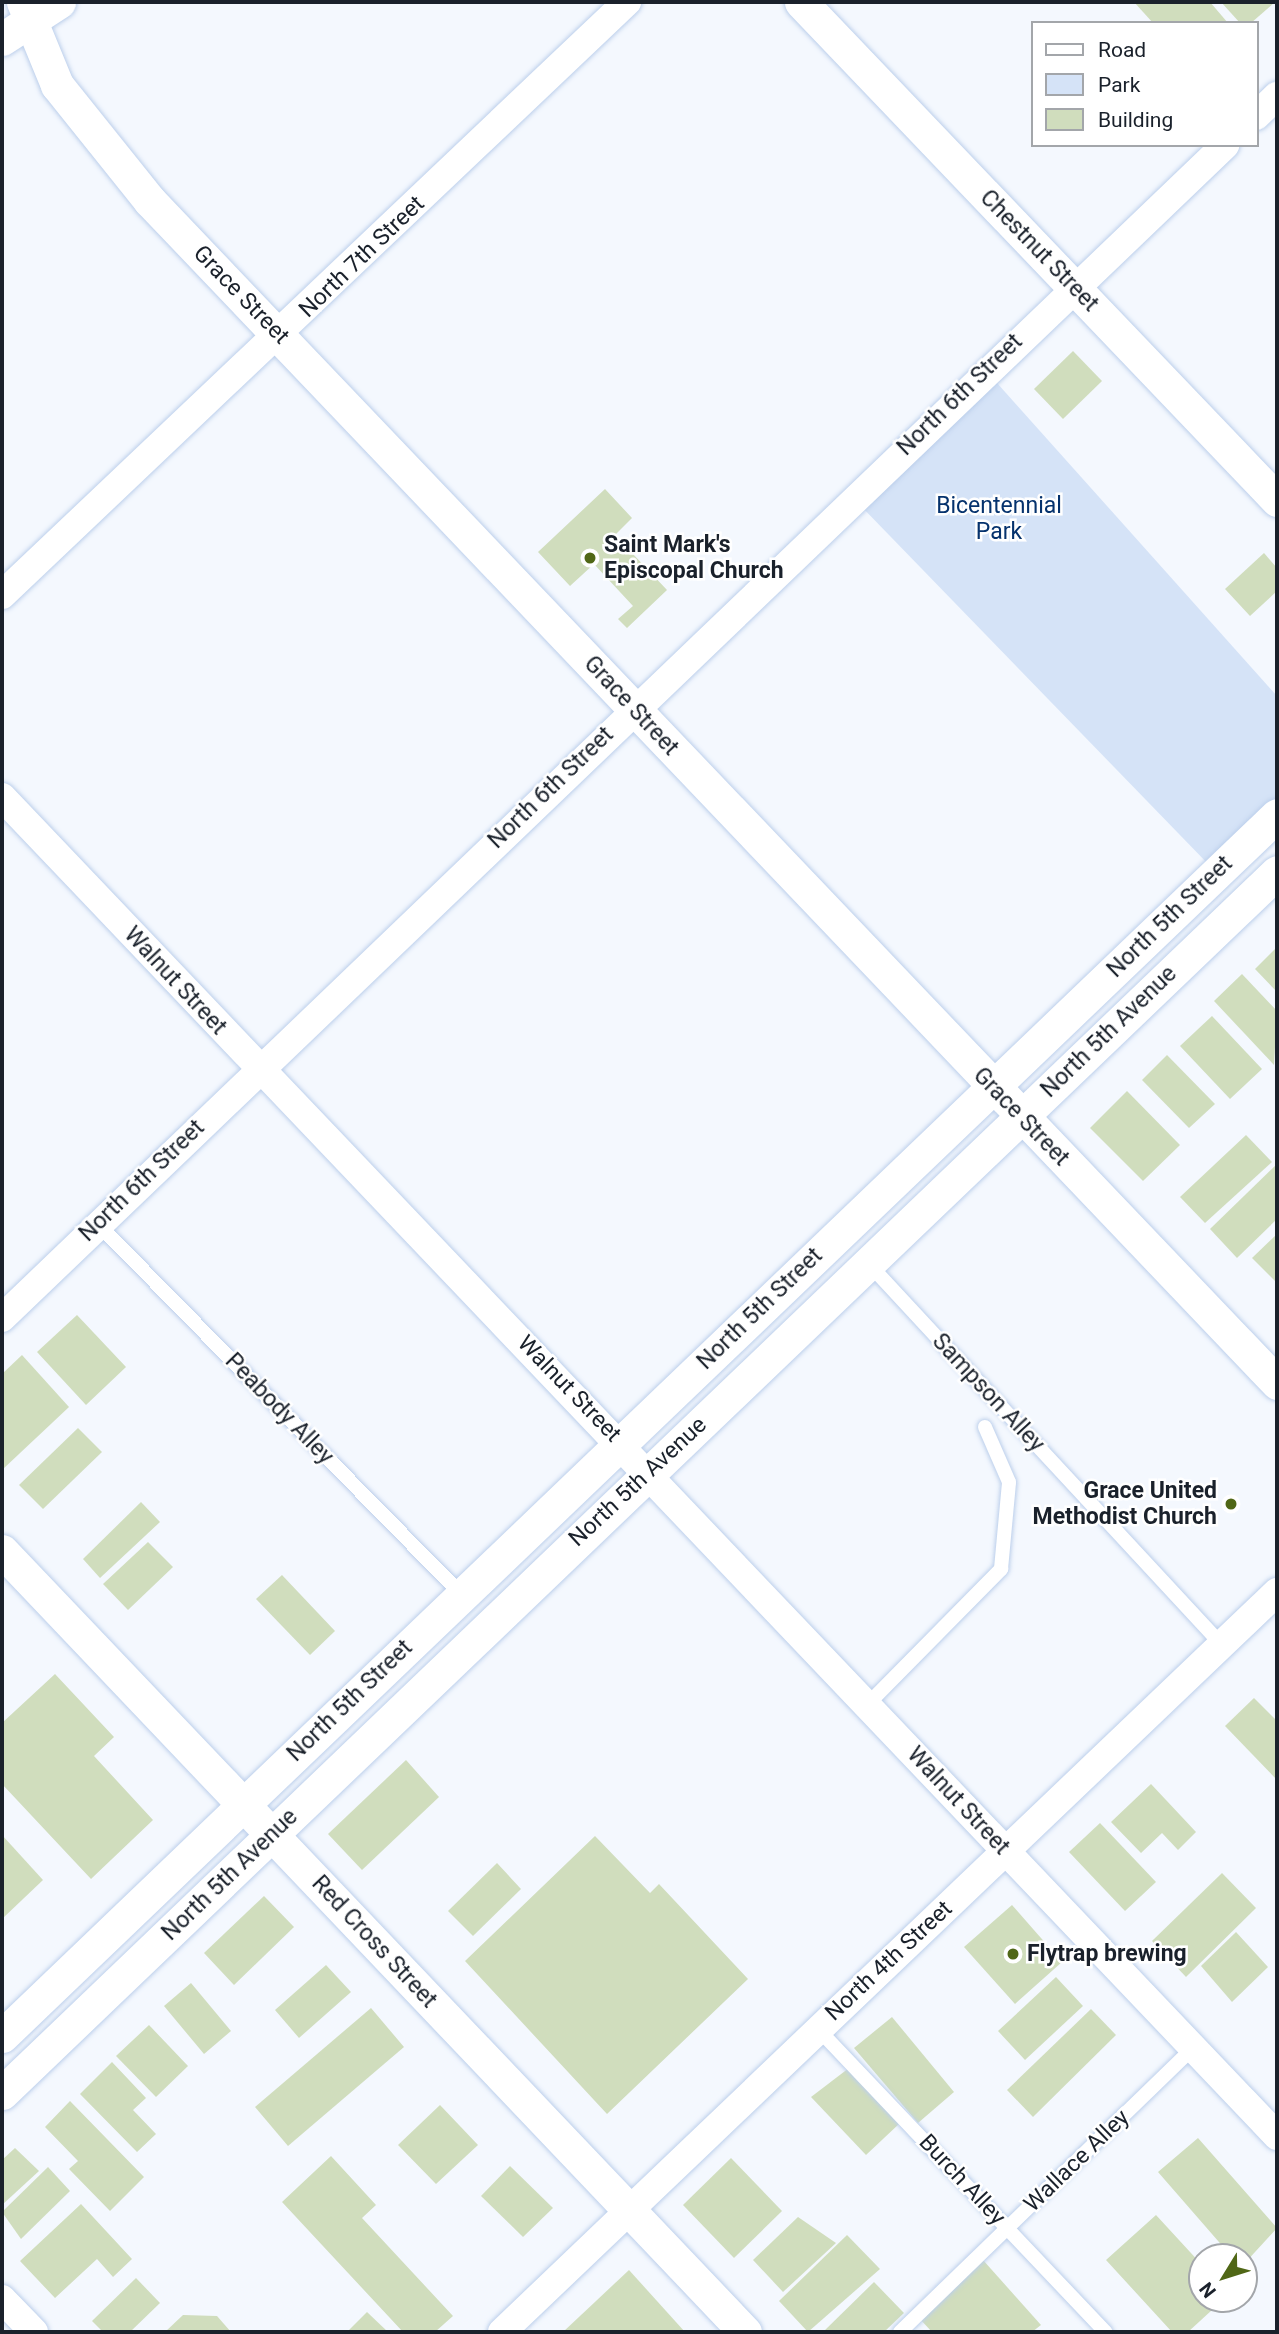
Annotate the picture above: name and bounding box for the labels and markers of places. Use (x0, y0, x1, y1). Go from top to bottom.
place label: Saint Mark's Episcopal Church (604, 531, 784, 585)
marker: Saint Mark's Episcopal Church (582, 550, 598, 566)
place label: Grace United Methodist Church (1033, 1477, 1217, 1531)
marker: Grace United Methodist Church (1223, 1496, 1239, 1512)
place label: Flytrap brewing (1027, 1940, 1187, 1968)
marker: Flytrap brewing (1005, 1946, 1021, 1962)

